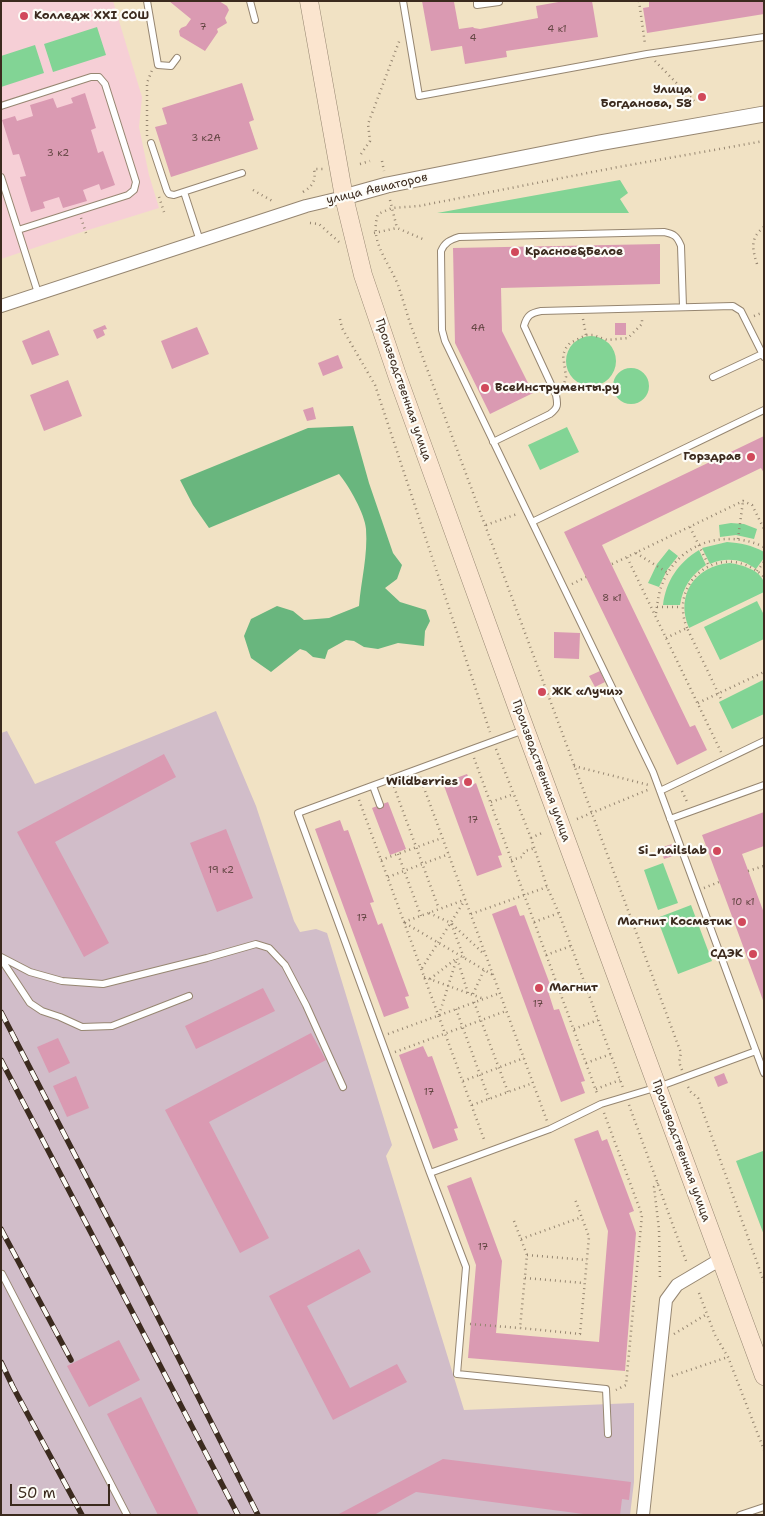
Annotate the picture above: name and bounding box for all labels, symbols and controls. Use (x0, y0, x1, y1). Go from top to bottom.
place label: Колледж XXI СОШ (34, 9, 149, 23)
marker: Колледж XXI СОШ (18, 10, 30, 22)
house number: 7 (200, 21, 206, 33)
house number: 4 к1 (547, 23, 567, 35)
house number: 4 (470, 32, 476, 44)
place label: Улица Богданова, 58 (600, 83, 692, 111)
marker: Улица Богданова, 58 (696, 91, 708, 103)
house number: 3 к2А (191, 132, 221, 144)
house number: 3 к2 (47, 147, 69, 159)
street label: улица Авиаторов (325, 170, 429, 208)
place label: Красное&Белое (525, 245, 623, 259)
marker: Красное&Белое (509, 246, 521, 258)
street label: Производственная улица (372, 317, 434, 463)
house number: 4А (471, 322, 485, 334)
place label: ВсеИнструменты.ру (495, 381, 619, 395)
marker: ВсеИнструменты.ру (479, 382, 491, 394)
place label: Горздрав (683, 450, 741, 464)
marker: Горздрав (745, 451, 757, 463)
house number: 8 к1 (602, 592, 622, 604)
place label: ЖК «Лучи» (552, 685, 623, 699)
marker: ЖК «Лучи» (536, 686, 548, 698)
street label: Производственная улица (509, 698, 573, 844)
place label: Wildberries (386, 775, 458, 789)
marker: Wildberries (462, 776, 474, 788)
house number: 17 (468, 814, 478, 826)
place label: Si_nailslab (638, 844, 707, 858)
marker: Si_nailslab (711, 845, 723, 857)
house number: 19 к2 (208, 864, 234, 876)
house number: 10 к1 (731, 896, 755, 908)
house number: 17 (357, 912, 367, 924)
place label: Магнит Косметик (617, 915, 732, 929)
marker: Магнит Косметик (736, 916, 748, 928)
place label: СДЭК (710, 947, 743, 961)
marker: СДЭК (747, 948, 759, 960)
place label: Магнит (549, 981, 598, 995)
marker: Магнит (533, 982, 545, 994)
house number: 17 (533, 998, 543, 1010)
street label: Производственная улица (649, 1078, 713, 1224)
house number: 17 (424, 1086, 434, 1098)
house number: 17 (478, 1241, 488, 1253)
scale bar (12, 1474, 112, 1506)
text: 50 m (18, 1483, 56, 1503)

